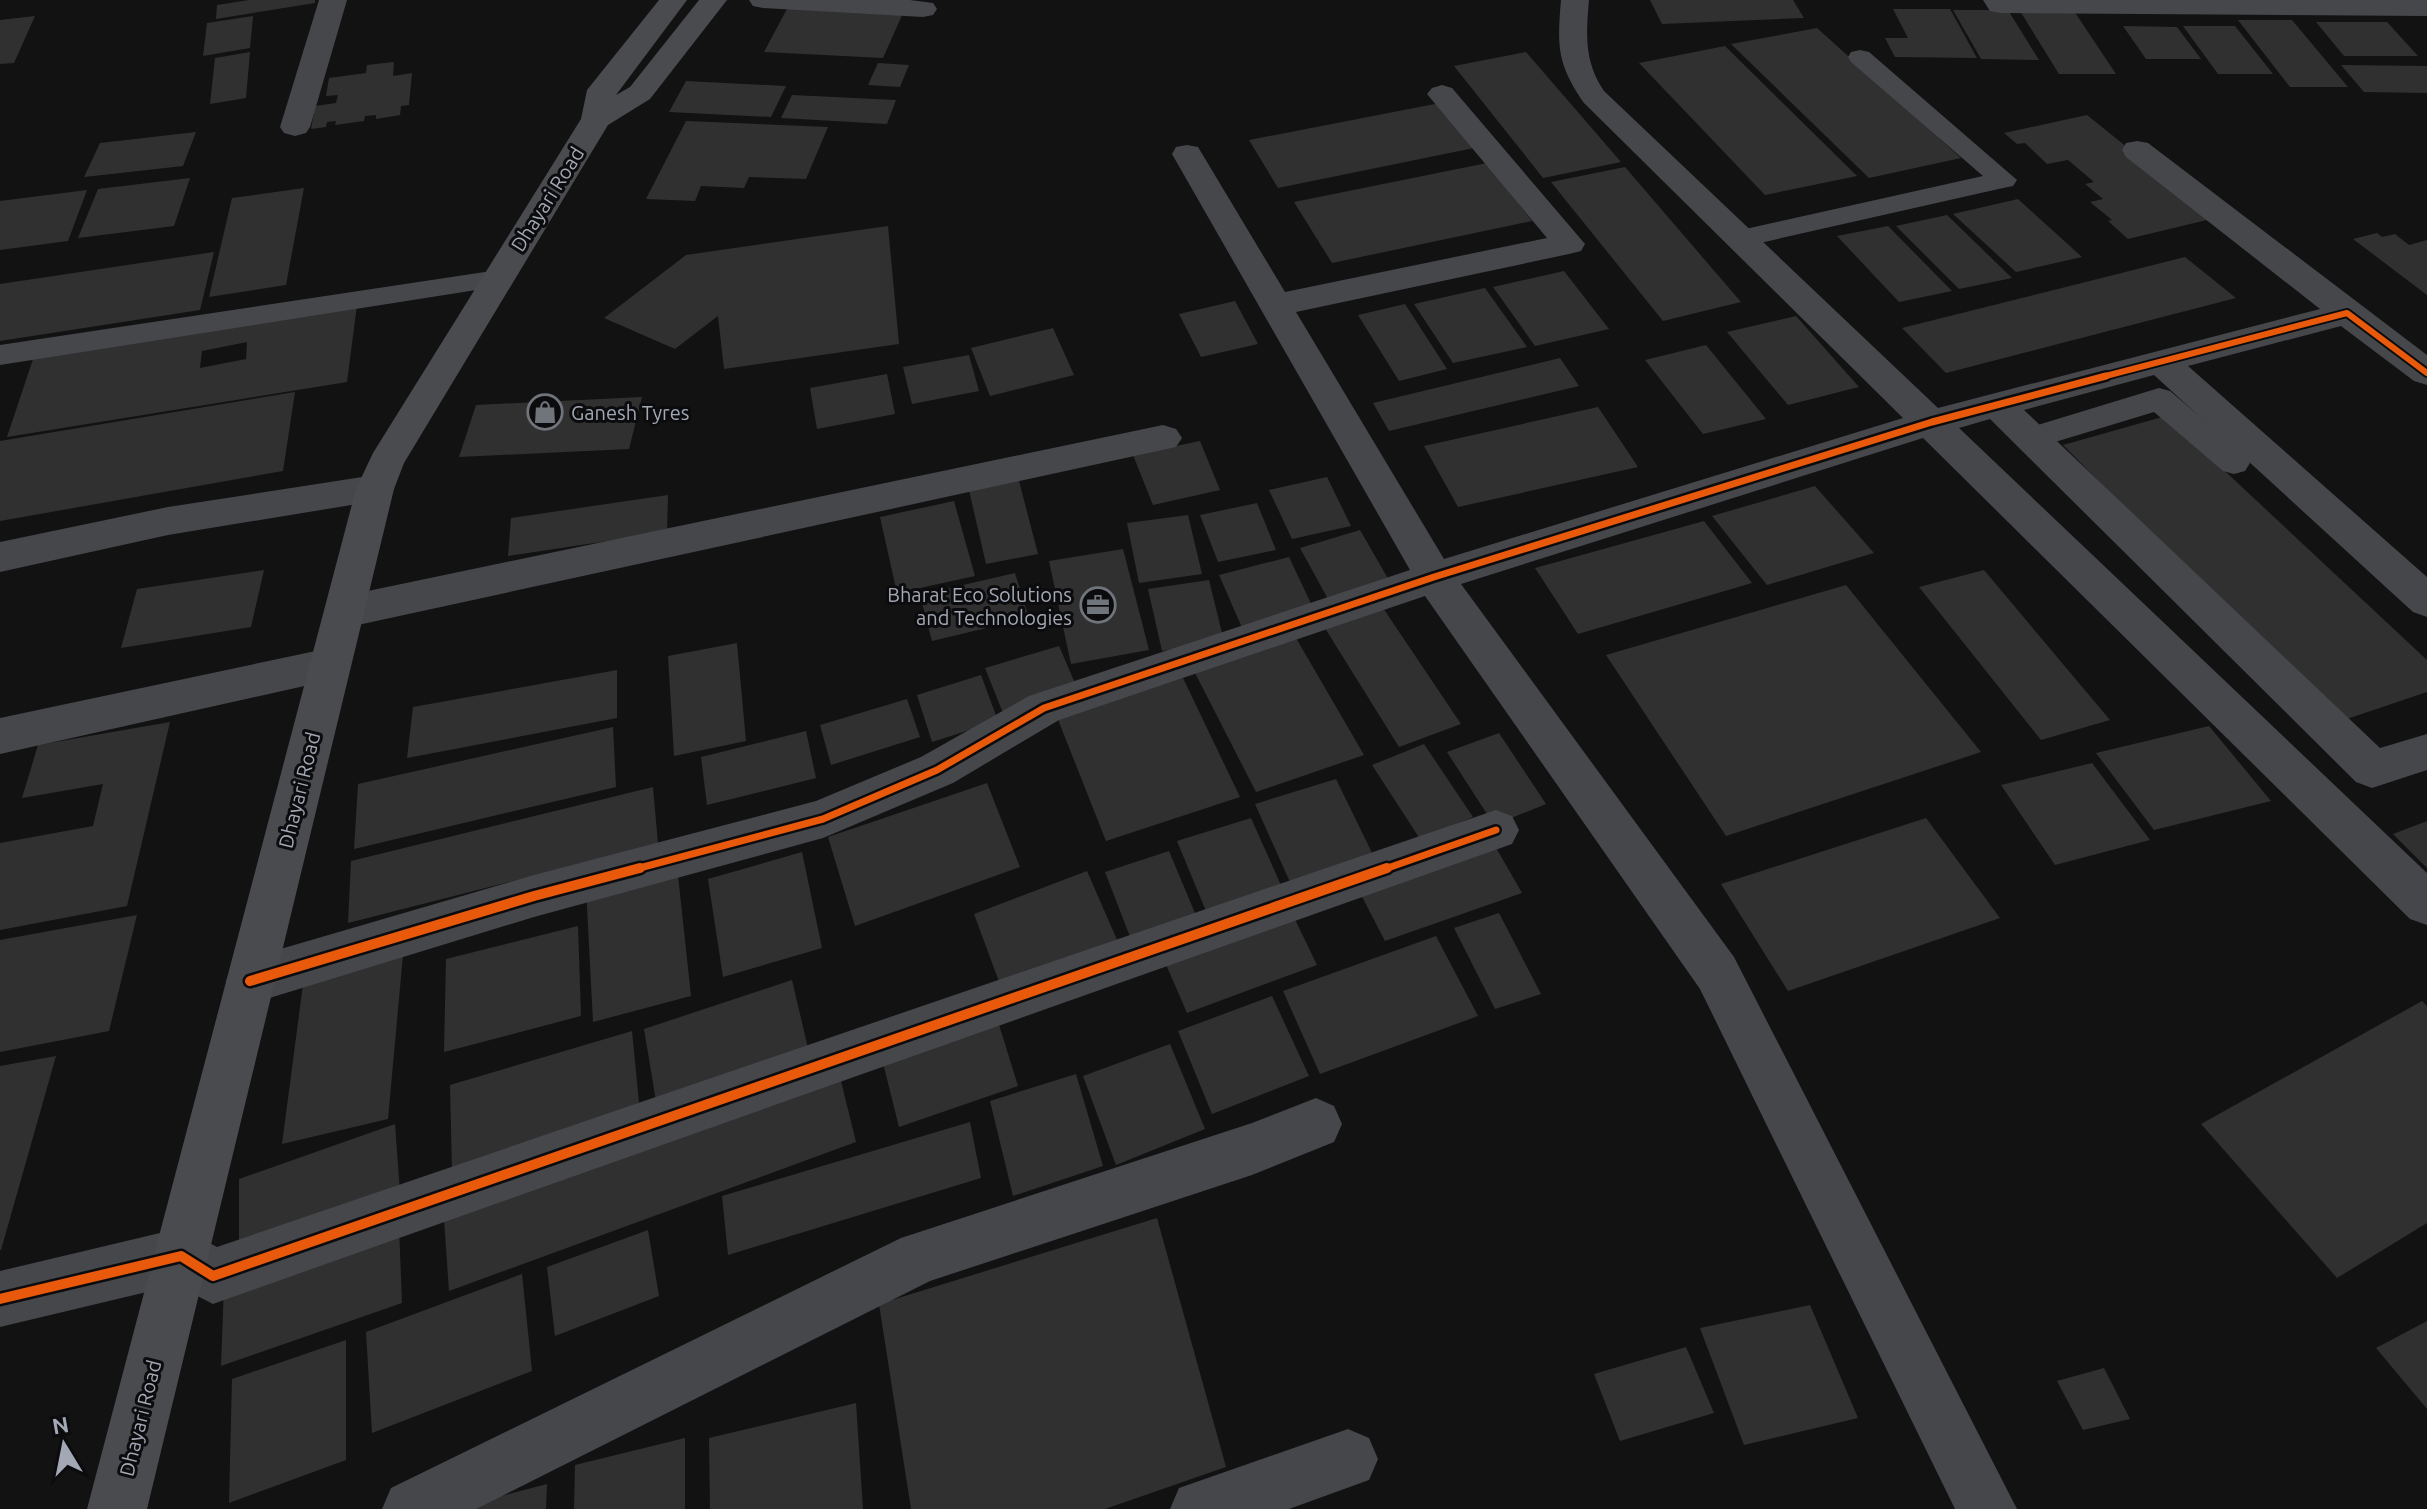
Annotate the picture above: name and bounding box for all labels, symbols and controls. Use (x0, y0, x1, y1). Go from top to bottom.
street label: Dhayari Road (506, 143, 588, 255)
shop icon: Ganesh Tyres (526, 393, 564, 431)
place label: Ganesh Tyres (571, 401, 689, 424)
place label: Bharat Eco Solutions and Technologies (887, 583, 1072, 629)
office icon: Bharat Eco Solutions and Technologies (1079, 586, 1117, 624)
street label: Dhayari Road (273, 730, 325, 850)
street label: Dhayari Road (114, 1358, 166, 1478)
north arrow (24, 1405, 104, 1485)
text: N (50, 1411, 71, 1439)

